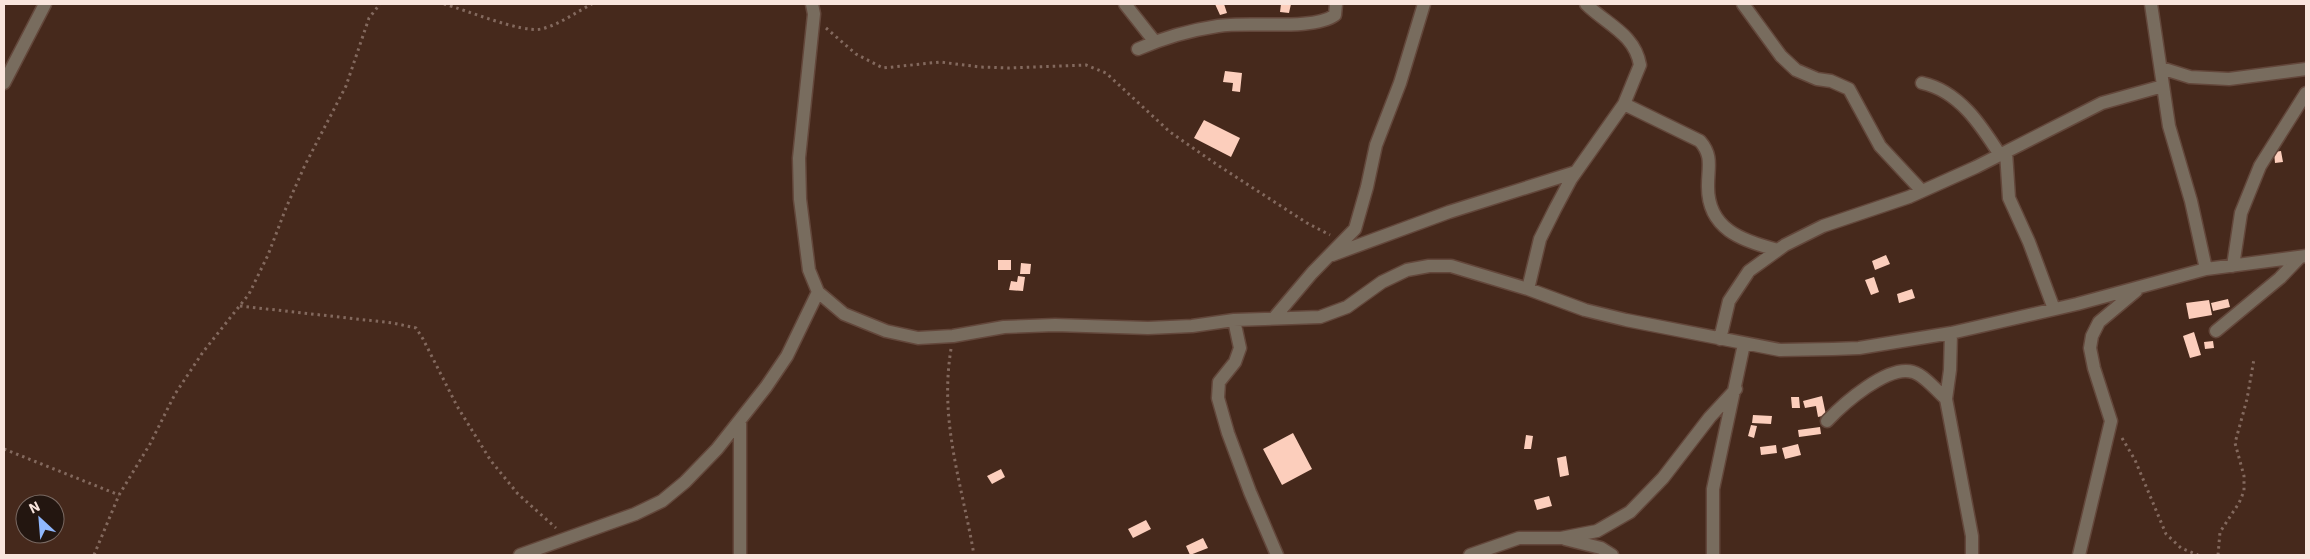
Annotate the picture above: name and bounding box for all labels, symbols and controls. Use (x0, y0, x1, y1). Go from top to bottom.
north arrow (15, 494, 65, 544)
text: N (26, 497, 43, 518)

